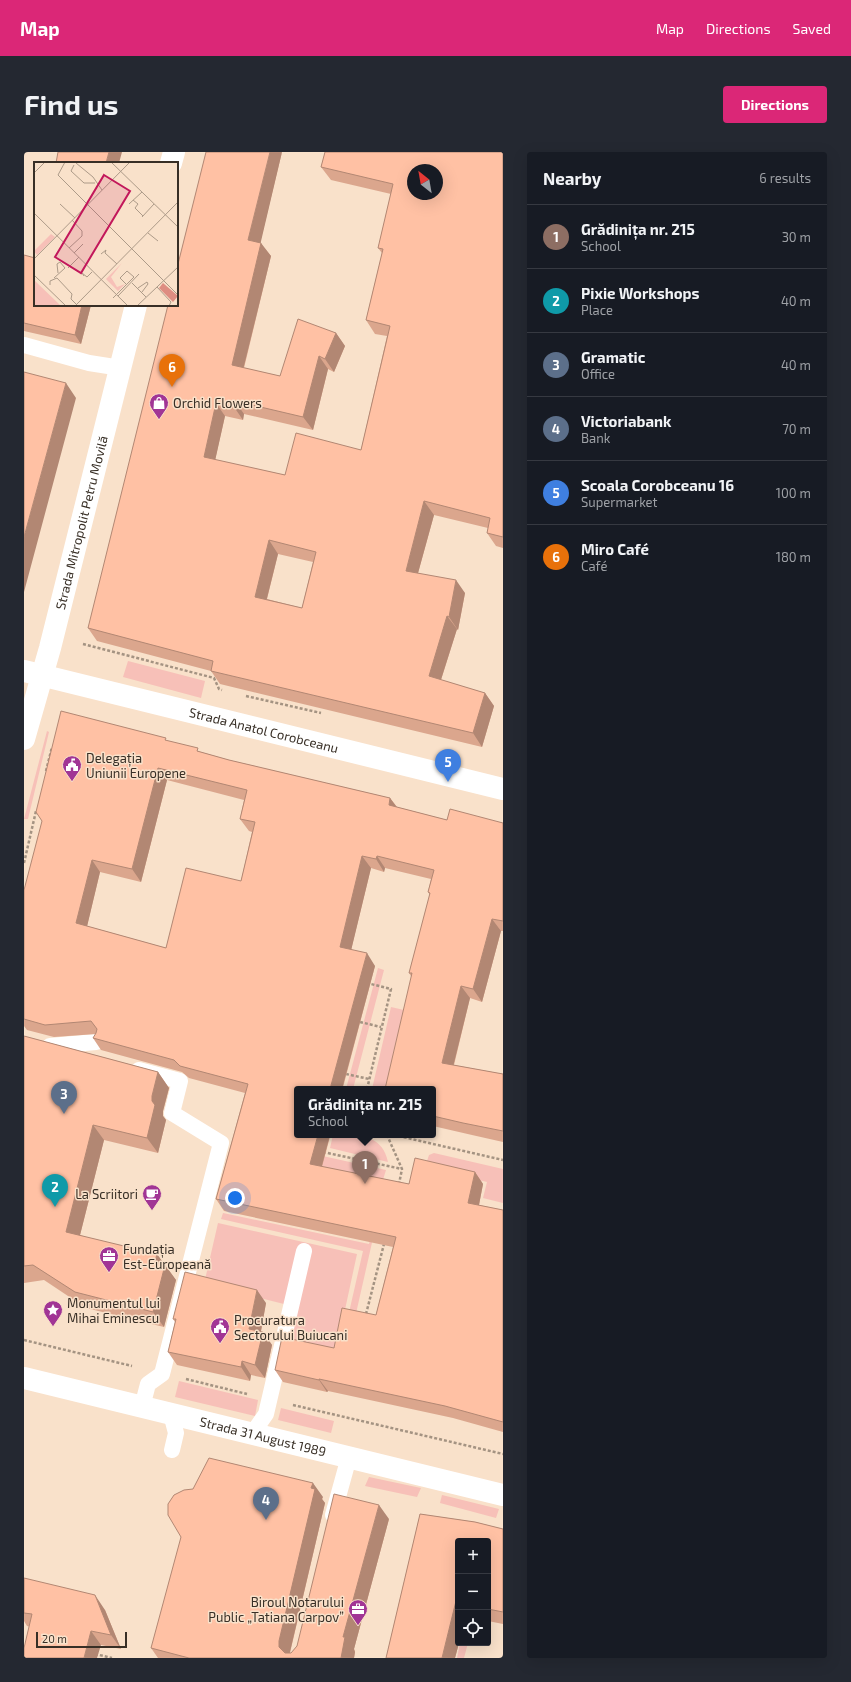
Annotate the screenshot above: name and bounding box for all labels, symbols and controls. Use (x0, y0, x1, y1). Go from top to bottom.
text: Map (20, 17, 60, 40)
text: Map (656, 20, 684, 37)
text: Directions (706, 20, 771, 37)
text: Saved (793, 20, 831, 37)
button: Directions (723, 86, 827, 123)
text: Find us (24, 87, 118, 121)
inset map (34, 162, 178, 306)
north arrow (407, 164, 443, 200)
text: Nearby (543, 168, 601, 188)
text: 6 results (759, 170, 811, 186)
text: Grădinița nr. 215 (581, 220, 695, 238)
text: 1 (553, 229, 559, 245)
text: 30 m (782, 229, 811, 245)
text: School (581, 238, 621, 254)
text: Pixie Workshops (581, 284, 700, 302)
text: 2 (552, 293, 560, 309)
text: 40 m (781, 293, 811, 309)
text: Place (581, 302, 613, 318)
text: Gramatic (581, 348, 645, 366)
pin: 6 (159, 354, 185, 387)
text: 3 (552, 357, 560, 373)
text: 40 m (781, 357, 811, 373)
text: Office (581, 366, 615, 382)
shop icon: Orchid Flowers (148, 392, 170, 420)
place label: Orchid Flowers (173, 395, 262, 411)
text: Victoriabank (581, 412, 671, 430)
text: 4 (552, 421, 560, 437)
text: 70 m (782, 421, 811, 437)
text: Bank (581, 430, 610, 446)
street label: Strada Mitropolit Petru Movilă (52, 434, 111, 611)
text: Scoala Corobceanu 16 (581, 476, 734, 494)
text: 5 (552, 485, 560, 501)
text: 100 m (776, 485, 811, 501)
text: Supermarket (581, 494, 658, 510)
text: Miro Café (581, 540, 649, 558)
text: 6 (552, 549, 560, 565)
text: 180 m (776, 549, 811, 565)
text: Café (581, 558, 607, 574)
street label: Strada Anatol Corobceanu (187, 704, 340, 756)
pin: 5 (435, 749, 461, 782)
place label: Delegația Uniunii Europene (86, 750, 186, 781)
public building icon: Delegația Uniunii Europene (61, 754, 83, 782)
pin: 3 (51, 1081, 77, 1114)
popup (294, 1086, 436, 1138)
text: Grădinița nr. 215 (308, 1095, 422, 1113)
text: School (308, 1113, 348, 1129)
pin: 1 (352, 1151, 378, 1184)
pin: 2 (42, 1174, 68, 1207)
cafe icon: La Scriitori (141, 1183, 163, 1211)
place label: La Scriitori (75, 1186, 138, 1202)
your location (225, 1188, 245, 1208)
place label: Fundația Est-Europeană (123, 1241, 211, 1272)
office icon: Fundația Est-Europeană (98, 1245, 120, 1273)
place label: Monumentul lui Mihai Eminescu (67, 1295, 160, 1326)
place icon: Monumentul lui Mihai Eminescu (42, 1299, 64, 1327)
place label: Procuratura Sectorului Buiucani (234, 1312, 347, 1343)
public building icon: Procuratura Sectorului Buiucani (209, 1316, 231, 1344)
street label: Strada 31 August 1989 (198, 1413, 328, 1460)
pin: 4 (253, 1487, 279, 1520)
map controls (455, 1538, 491, 1646)
button: + (455, 1538, 491, 1574)
button: − (455, 1574, 491, 1610)
place label: Biroul Notarului Public „Tatiana Carpov” (208, 1594, 344, 1625)
office icon: Biroul Notarului Public „Tatiana Carpov” (347, 1598, 369, 1626)
button: locate (455, 1610, 491, 1646)
scale bar (36, 1630, 127, 1649)
text: 20 m (42, 1632, 67, 1645)

